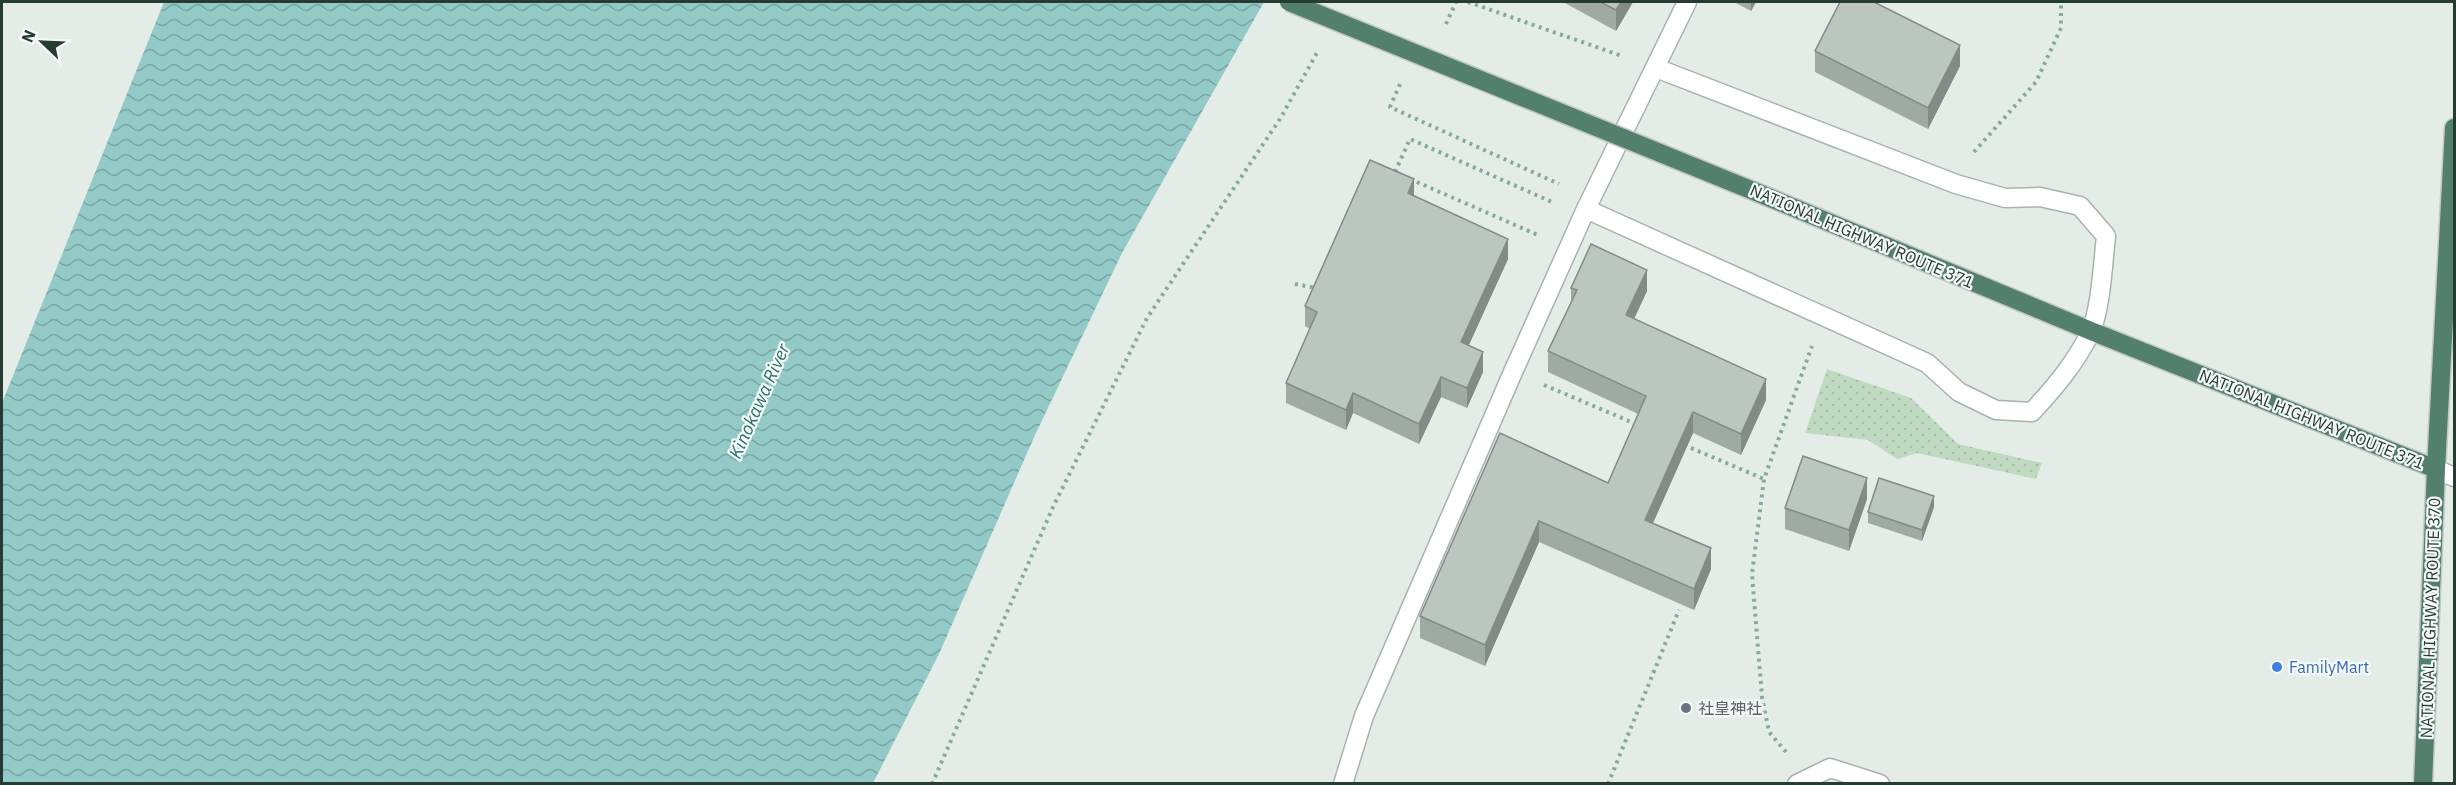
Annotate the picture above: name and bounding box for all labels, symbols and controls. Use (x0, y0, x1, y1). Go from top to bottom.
north arrow (12, 12, 72, 72)
text: N (17, 27, 40, 45)
street label: NATIONAL HIGHWAY ROUTE 371 (1747, 180, 1977, 292)
water label: Kinokawa River (723, 340, 795, 462)
street label: NATIONAL HIGHWAY ROUTE 371 (2197, 365, 2427, 473)
street label: NATIONAL HIGHWAY ROUTE 370 (2416, 497, 2444, 739)
place label: FamilyMart (2289, 657, 2369, 677)
marker: FamilyMart (2270, 660, 2284, 674)
place label: 社皇神社 (1698, 698, 1762, 718)
marker: 社皇神社 (1679, 701, 1693, 715)

